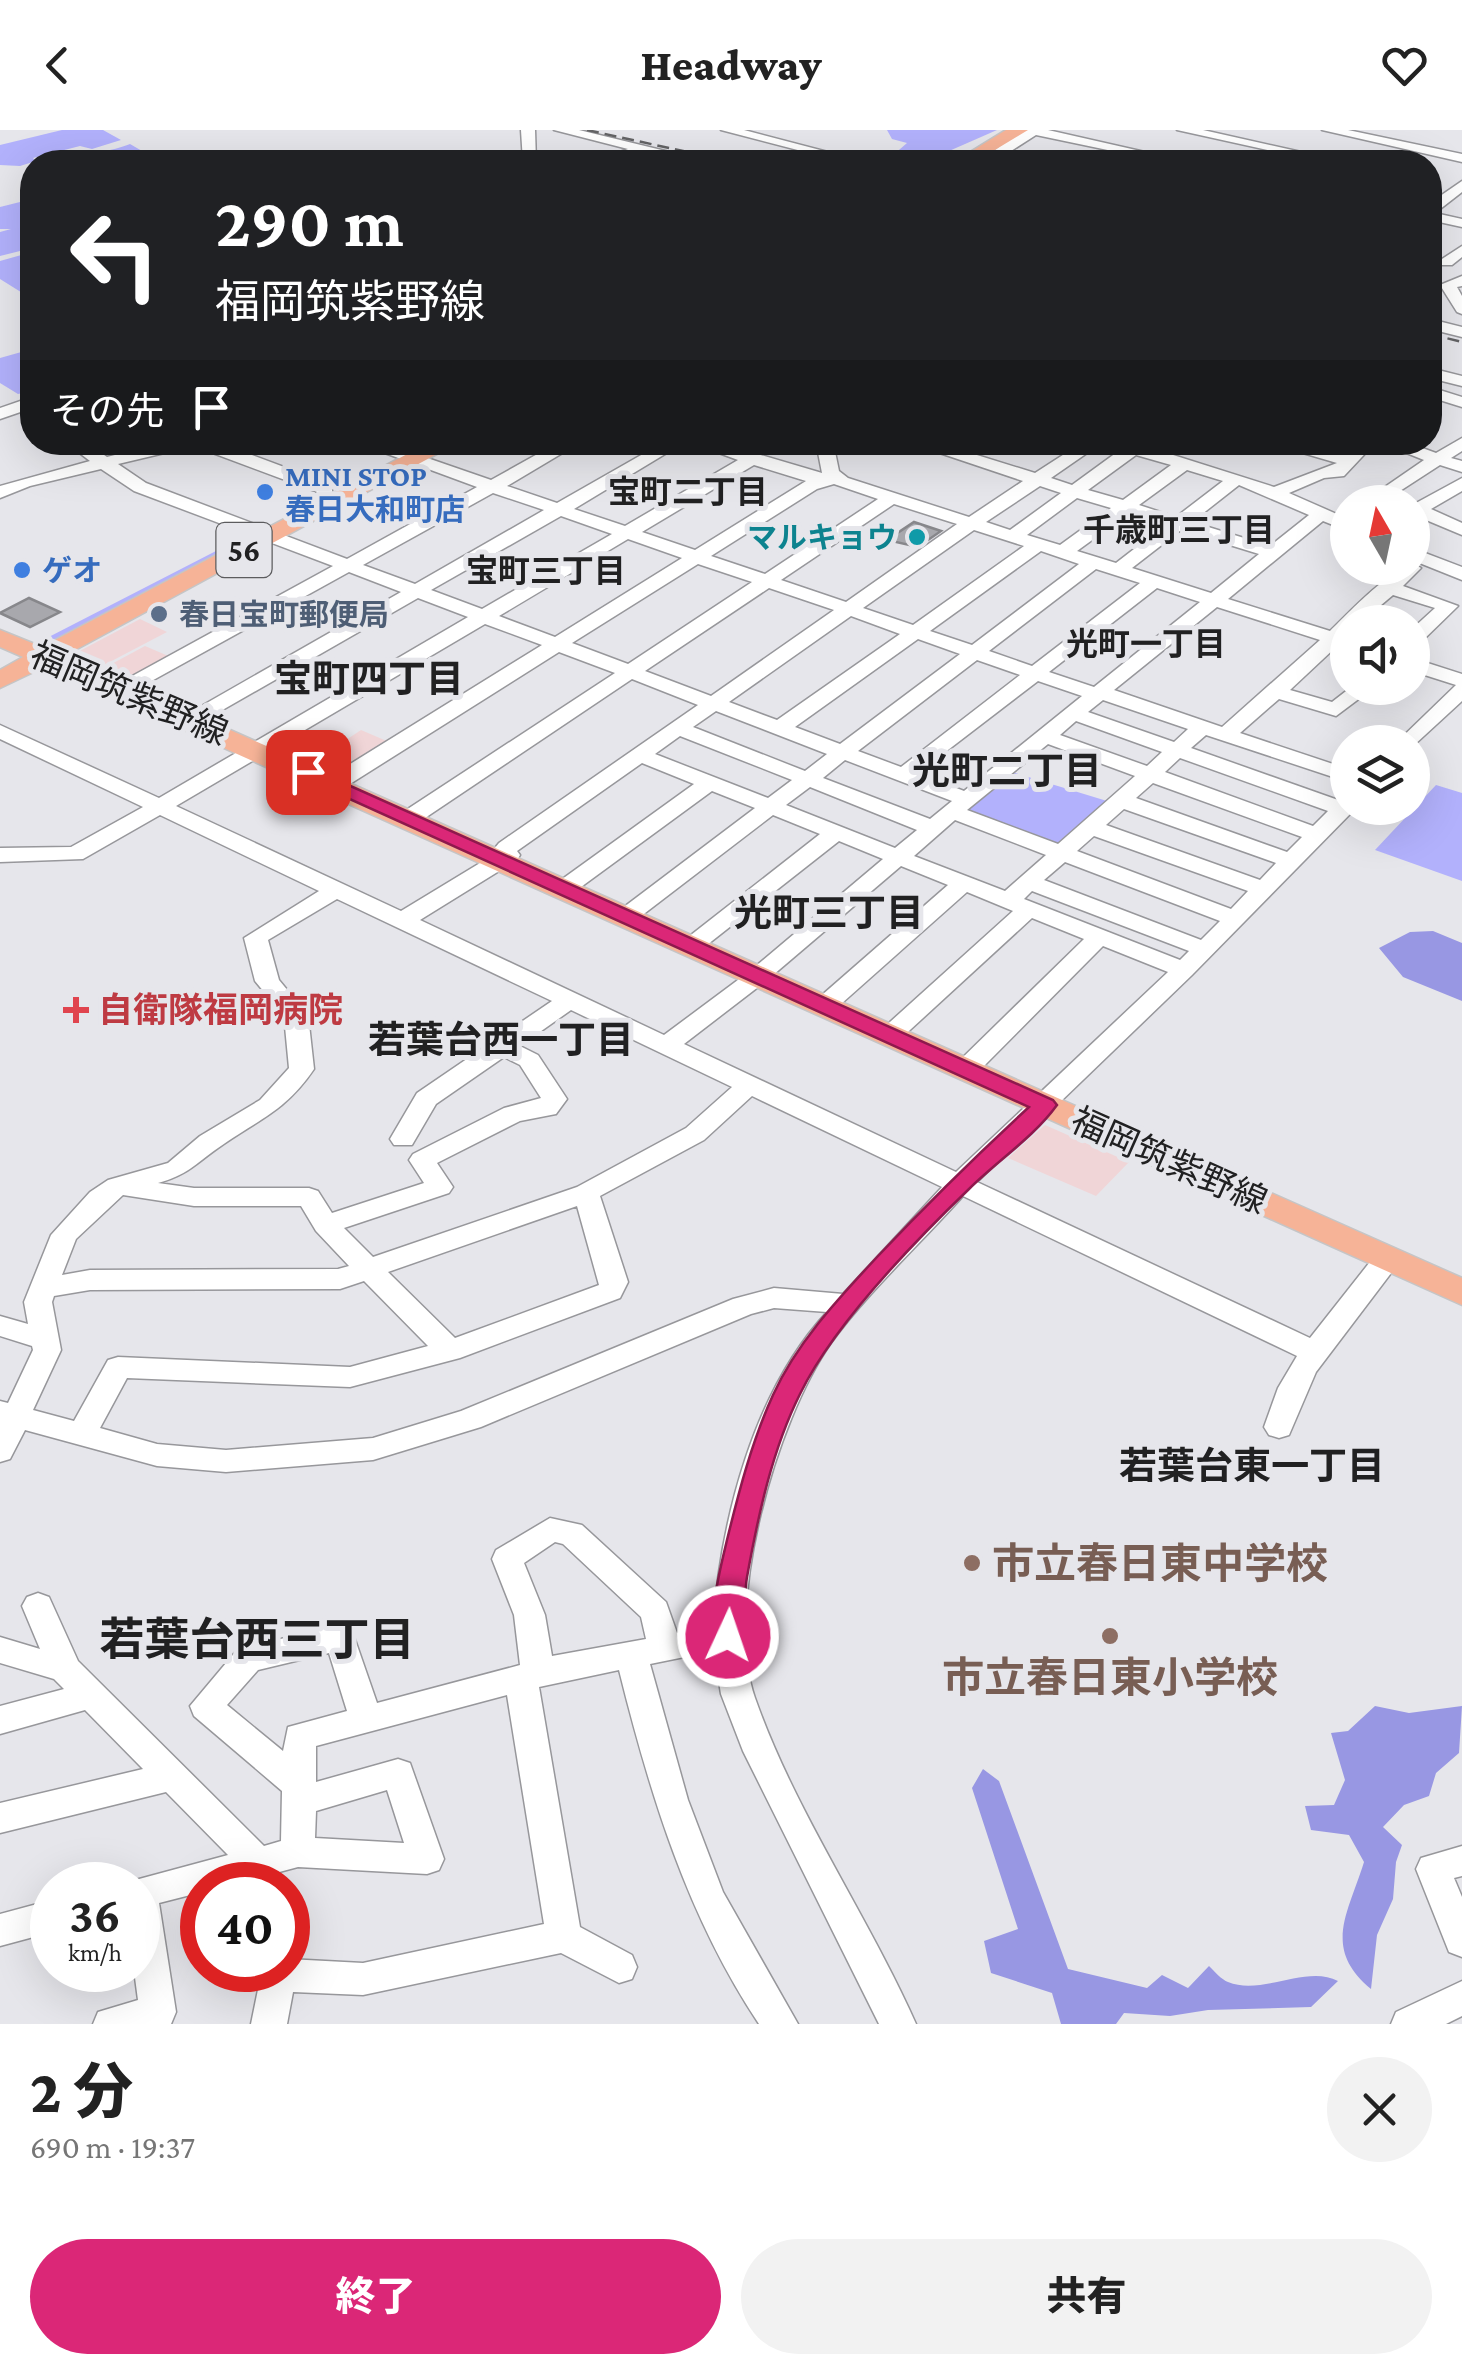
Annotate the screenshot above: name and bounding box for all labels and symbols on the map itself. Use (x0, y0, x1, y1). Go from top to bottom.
place label: MINI STOP 春日大和町店 (285, 459, 465, 526)
district label: 宝町二丁目 (608, 474, 768, 510)
marker: MINI STOP 春日大和町店 (254, 481, 276, 503)
north arrow (1330, 485, 1430, 585)
district label: 千歳町三丁目 (1083, 512, 1275, 548)
place label: マルキョウ (747, 521, 897, 554)
road number: 56 (216, 523, 272, 577)
marker: マルキョウ (906, 526, 928, 548)
district label: 宝町三丁目 (466, 553, 626, 589)
place label: ゲオ (42, 554, 102, 587)
marker: ゲオ (11, 559, 33, 581)
place label: 春日宝町郵便局 (179, 598, 389, 631)
marker: 春日宝町郵便局 (148, 603, 170, 625)
district label: 光町一丁目 (1066, 626, 1226, 662)
street label: 福岡筑紫野線 (25, 635, 233, 753)
district label: 宝町四丁目 (274, 658, 464, 700)
pin (266, 730, 351, 815)
district label: 光町二丁目 (912, 750, 1102, 792)
district label: 光町三丁目 (734, 892, 924, 934)
place label: 自衛隊福岡病院 (98, 991, 343, 1030)
marker: 自衛隊福岡病院 (63, 997, 89, 1023)
district label: 若葉台西一丁目 (368, 1019, 634, 1061)
street label: 福岡筑紫野線 (1065, 1100, 1273, 1222)
district label: 若葉台東一丁目 (1119, 1445, 1385, 1487)
place label: 市立春日東中学校 (992, 1540, 1328, 1587)
marker: 市立春日東中学校 (961, 1552, 983, 1574)
position arrow (676, 1584, 780, 1688)
district label: 若葉台西三丁目 (99, 1615, 415, 1665)
marker: 市立春日東小学校 (1099, 1625, 1121, 1647)
place label: 市立春日東小学校 (942, 1654, 1278, 1701)
speed limit sign: 40 (180, 1862, 310, 1992)

